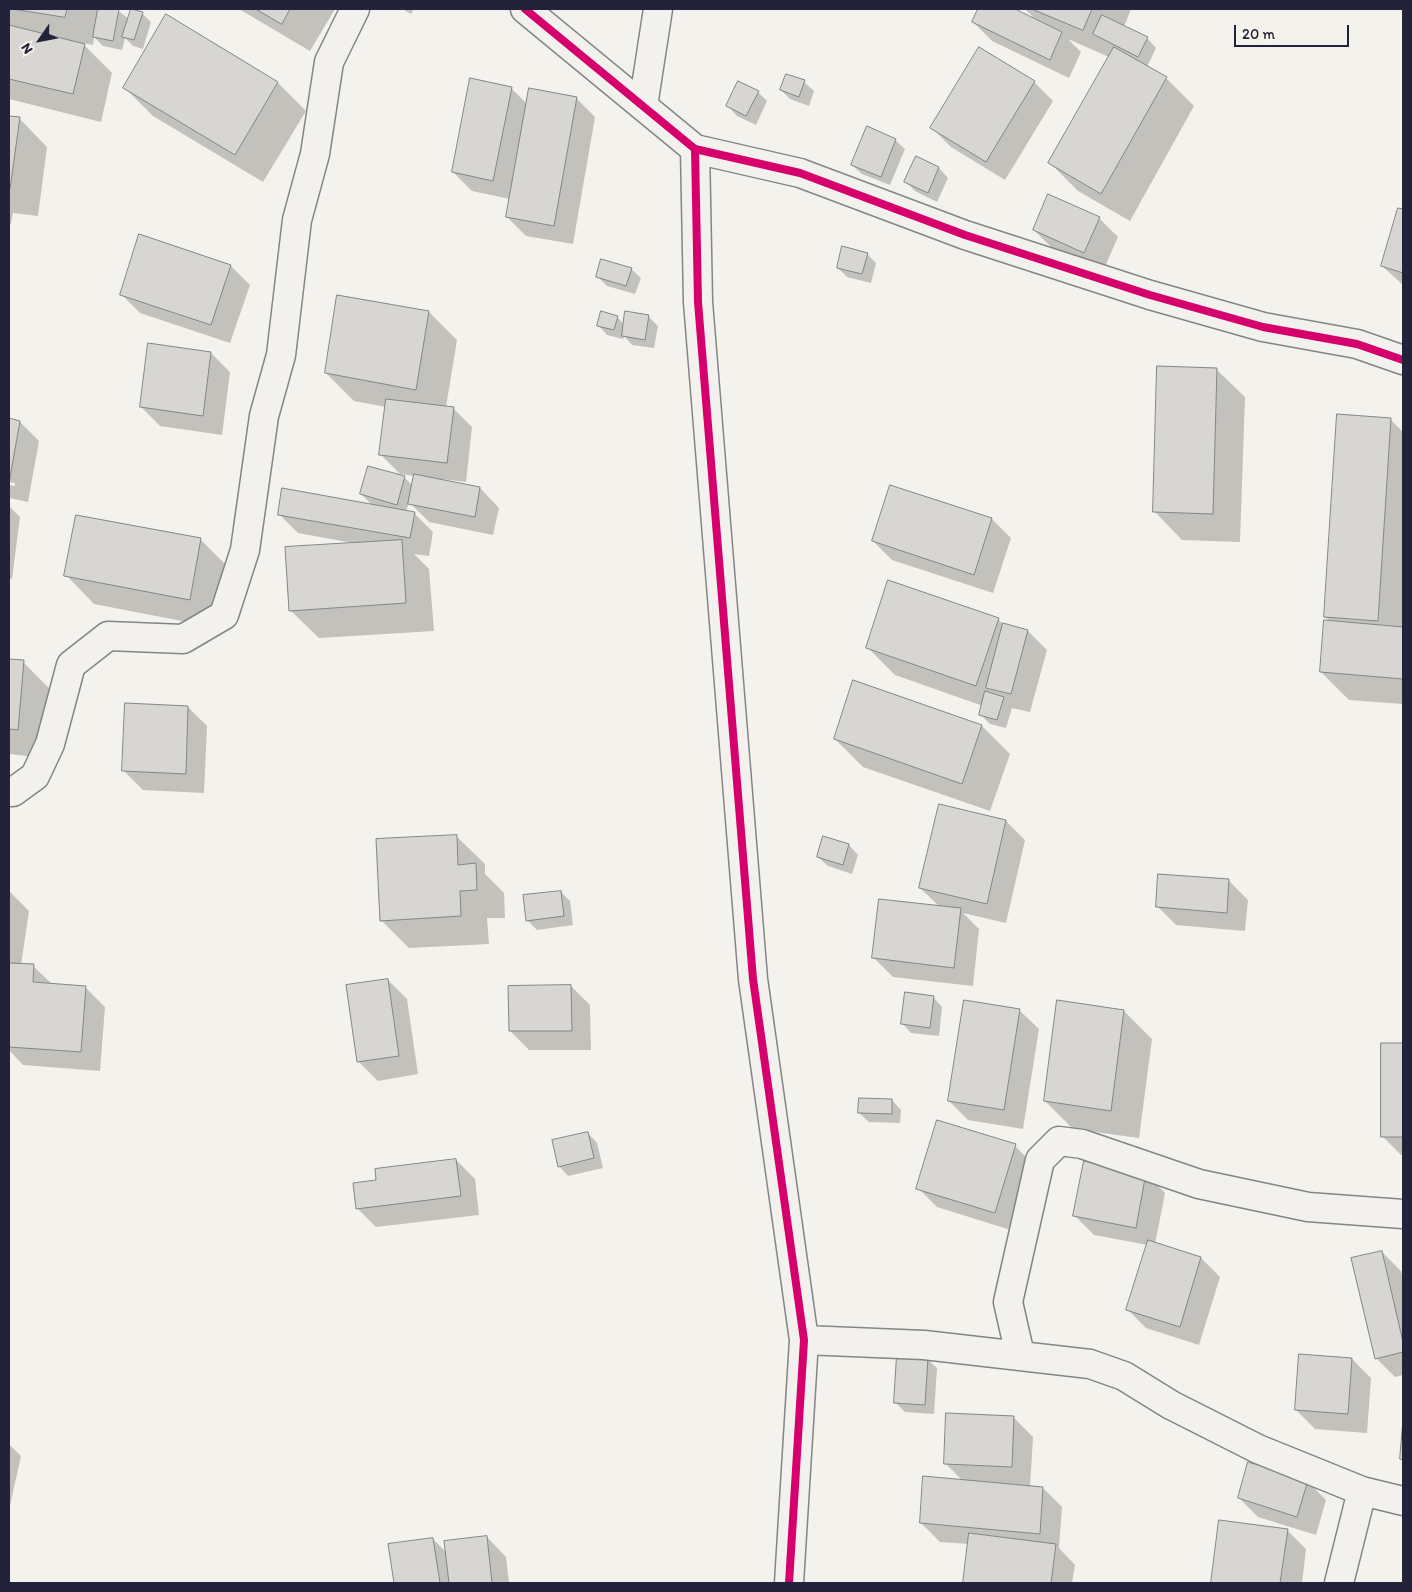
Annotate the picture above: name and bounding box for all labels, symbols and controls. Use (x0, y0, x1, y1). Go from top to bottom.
north arrow (15, 15, 65, 65)
scale bar (1237, 15, 1352, 47)
text: 20 m (1242, 25, 1275, 43)
text: N (17, 40, 37, 57)

